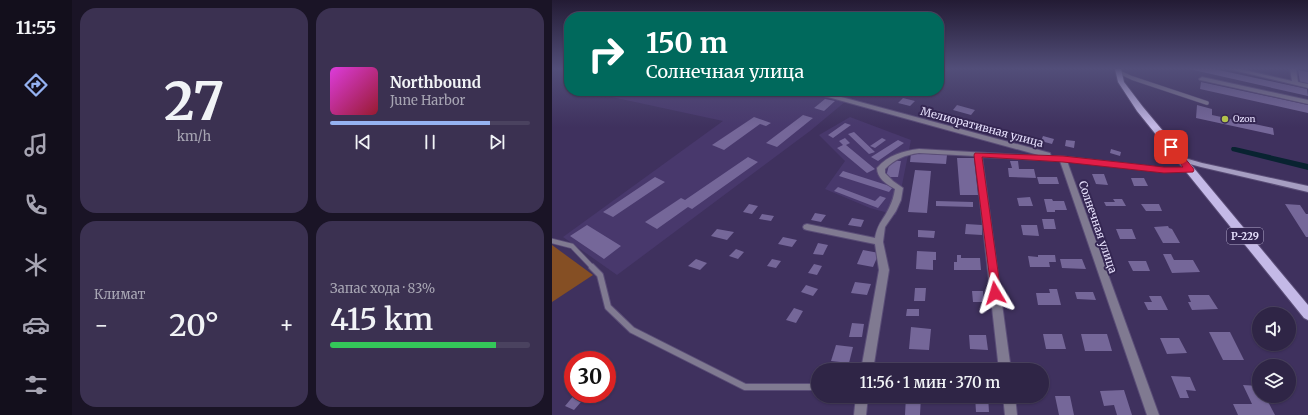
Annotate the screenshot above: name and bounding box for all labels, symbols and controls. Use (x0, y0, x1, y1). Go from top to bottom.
text: 11:55 (16, 16, 56, 39)
text: 150 m (646, 25, 728, 61)
icon: right (580, 28, 632, 80)
text: Солнечная улица (646, 60, 804, 83)
text: 27 (164, 69, 224, 134)
icon: directions (22, 71, 50, 99)
text: Northbound (390, 73, 481, 92)
text: June Harbor (390, 92, 465, 109)
street label: Мелиоративная улица (919, 104, 1045, 150)
place label: Ozon (1233, 113, 1256, 124)
marker: Ozon (1220, 114, 1230, 124)
text: km/h (177, 128, 211, 145)
pin (1154, 130, 1188, 164)
icon: music (22, 131, 50, 159)
icon: previous (352, 131, 374, 153)
icon: pause (419, 131, 441, 153)
icon: next (486, 131, 508, 153)
icon: arrive (1160, 136, 1182, 158)
street label: Солнечная улица (1076, 179, 1120, 275)
icon: phone (22, 191, 50, 219)
road number: Р-229 (1227, 228, 1263, 244)
icon: climate (22, 251, 50, 279)
position arrow (974, 272, 1016, 314)
text: Запас хода · 83% (330, 280, 435, 297)
text: Климат (94, 286, 145, 303)
text: 415 km (330, 300, 433, 338)
text: 20° (169, 306, 219, 344)
map controls (1252, 307, 1296, 403)
button: sound (1252, 307, 1296, 351)
icon: car (22, 311, 50, 339)
text: − (94, 311, 109, 339)
text: + (279, 311, 294, 339)
speed limit sign: 30 (564, 351, 616, 403)
button: layers (1252, 359, 1296, 403)
icon: filters (22, 371, 50, 399)
text: 11:56 · 1 мин · 370 m (860, 373, 1000, 392)

